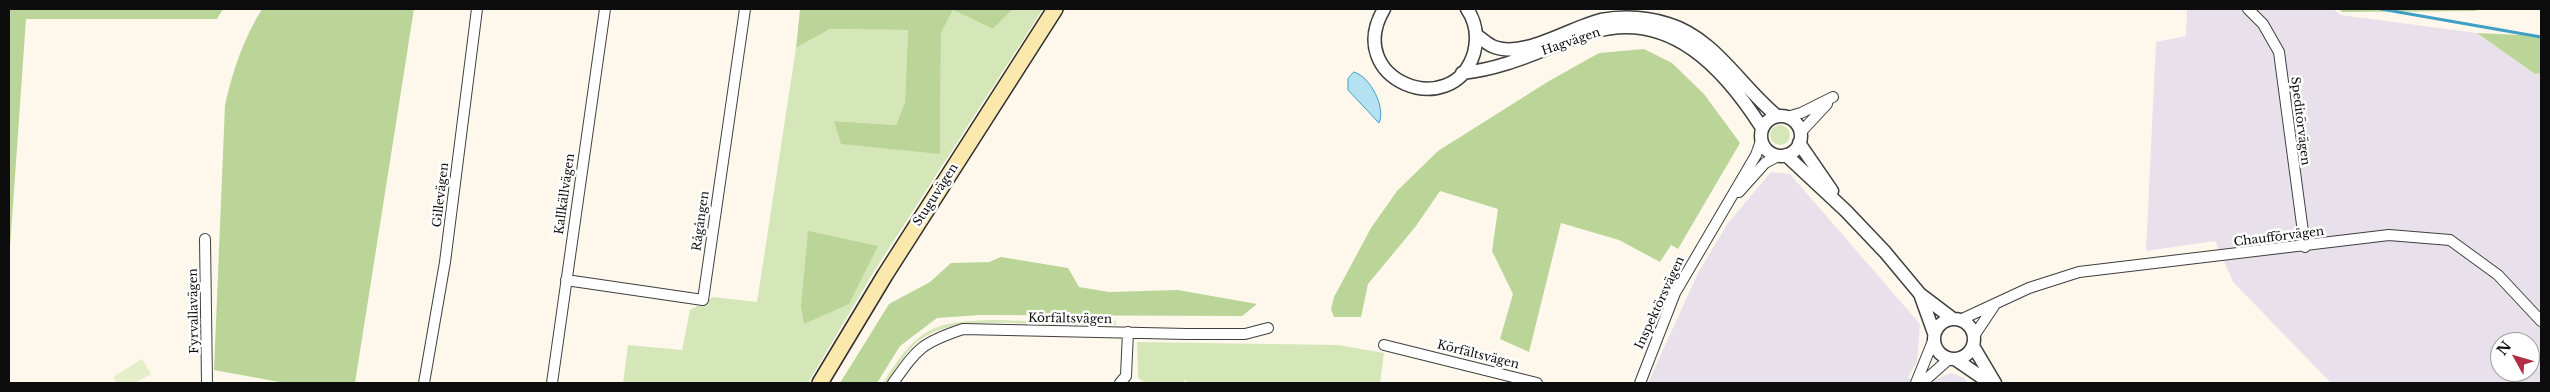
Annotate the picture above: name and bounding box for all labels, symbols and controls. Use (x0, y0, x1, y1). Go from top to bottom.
street label: Hagvägen (1540, 25, 1602, 59)
street label: Speditörvägen (2287, 76, 2313, 166)
street label: Kallkällvägen (552, 153, 578, 235)
street label: Stuguvägen (910, 161, 962, 229)
street label: Gillevägen (430, 162, 452, 228)
street label: Rågången (690, 190, 712, 252)
street label: Chaufförvägen (2233, 224, 2325, 250)
street label: Inspektörsvägen (1632, 254, 1688, 352)
street label: Fyrvallavägen (186, 268, 202, 354)
street label: Körfältsvägen (1028, 311, 1112, 327)
north arrow (2490, 332, 2540, 382)
text: N (2493, 337, 2515, 359)
street label: Körfältsvägen (1435, 338, 1521, 372)

